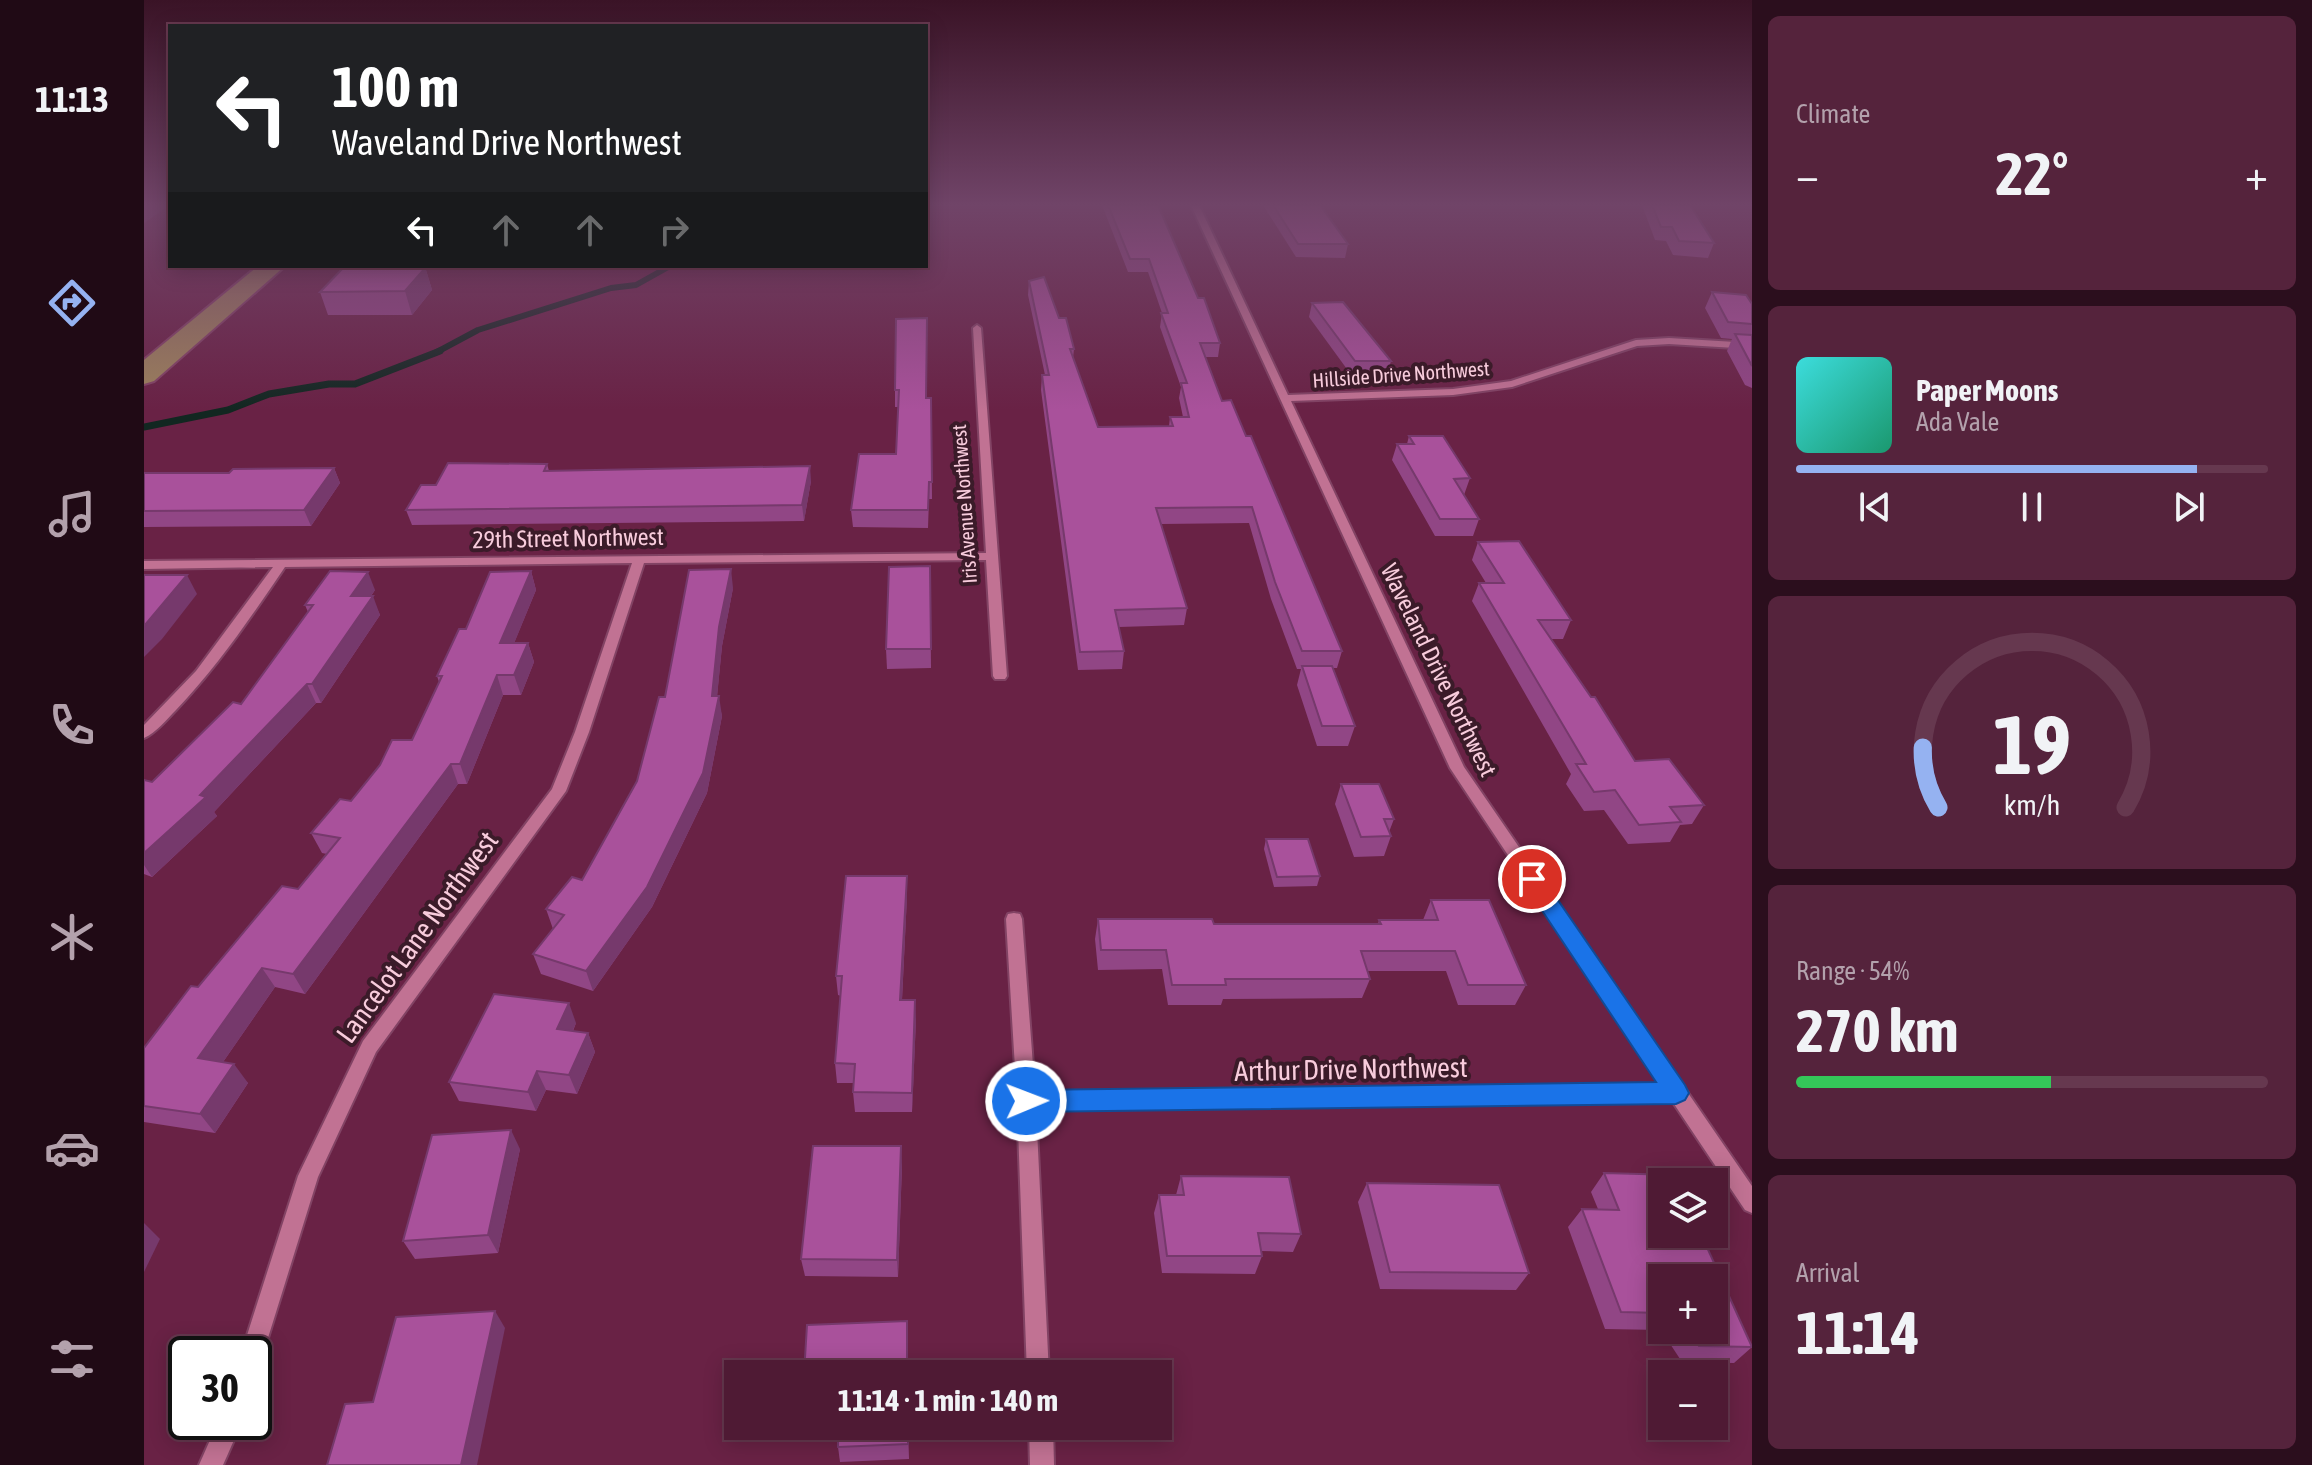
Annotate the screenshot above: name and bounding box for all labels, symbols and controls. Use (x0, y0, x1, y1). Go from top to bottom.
text: 100 m (332, 55, 459, 119)
icon: left (200, 56, 304, 160)
text: 11:13 (35, 78, 109, 120)
text: Climate (1796, 99, 1870, 129)
text: Waveland Drive Northwest (332, 121, 682, 163)
text: 22° (1996, 139, 2068, 208)
text: − (1796, 149, 1819, 199)
text: + (2245, 149, 2268, 199)
icon: left (400, 208, 444, 252)
icon: ahead (484, 208, 528, 252)
icon: ahead (568, 208, 612, 252)
icon: right (652, 208, 696, 252)
icon: directions (44, 275, 100, 331)
street label: Hillside Drive Northwest (1312, 356, 1490, 392)
text: Paper Moons (1916, 373, 2058, 407)
text: Ada Vale (1916, 407, 1999, 437)
street label: Iris Avenue Northwest (947, 423, 981, 584)
icon: previous (1853, 485, 1897, 529)
icon: pause (2010, 485, 2054, 529)
icon: next (2167, 485, 2211, 529)
icon: music (44, 486, 100, 542)
street label: 29th Street Northwest (472, 523, 664, 553)
street label: Waveland Drive Northwest (1376, 559, 1502, 781)
text: 19 (1993, 696, 2071, 792)
icon: phone (44, 697, 100, 753)
text: km/h (2004, 789, 2060, 822)
street label: Lancelot Lane Northwest (330, 825, 504, 1049)
pin (1498, 845, 1566, 913)
icon: arrive (1510, 857, 1554, 901)
icon: climate (44, 909, 100, 965)
text: Range · 54% (1796, 956, 1909, 986)
text: 270 km (1796, 996, 1958, 1065)
street label: Arthur Drive Northwest (1234, 1051, 1468, 1087)
position arrow (984, 1059, 1068, 1143)
icon: car (44, 1120, 100, 1176)
map controls (1648, 1168, 1728, 1440)
button: layers (1648, 1168, 1728, 1248)
text: Arrival (1796, 1258, 1860, 1288)
button: + (1648, 1264, 1728, 1344)
text: 11:14 (1796, 1298, 1919, 1367)
icon: filters (44, 1331, 100, 1387)
speed limit sign: 30 (168, 1336, 272, 1440)
button: − (1648, 1360, 1728, 1440)
text: 11:14 · 1 min · 140 m (838, 1383, 1058, 1417)

